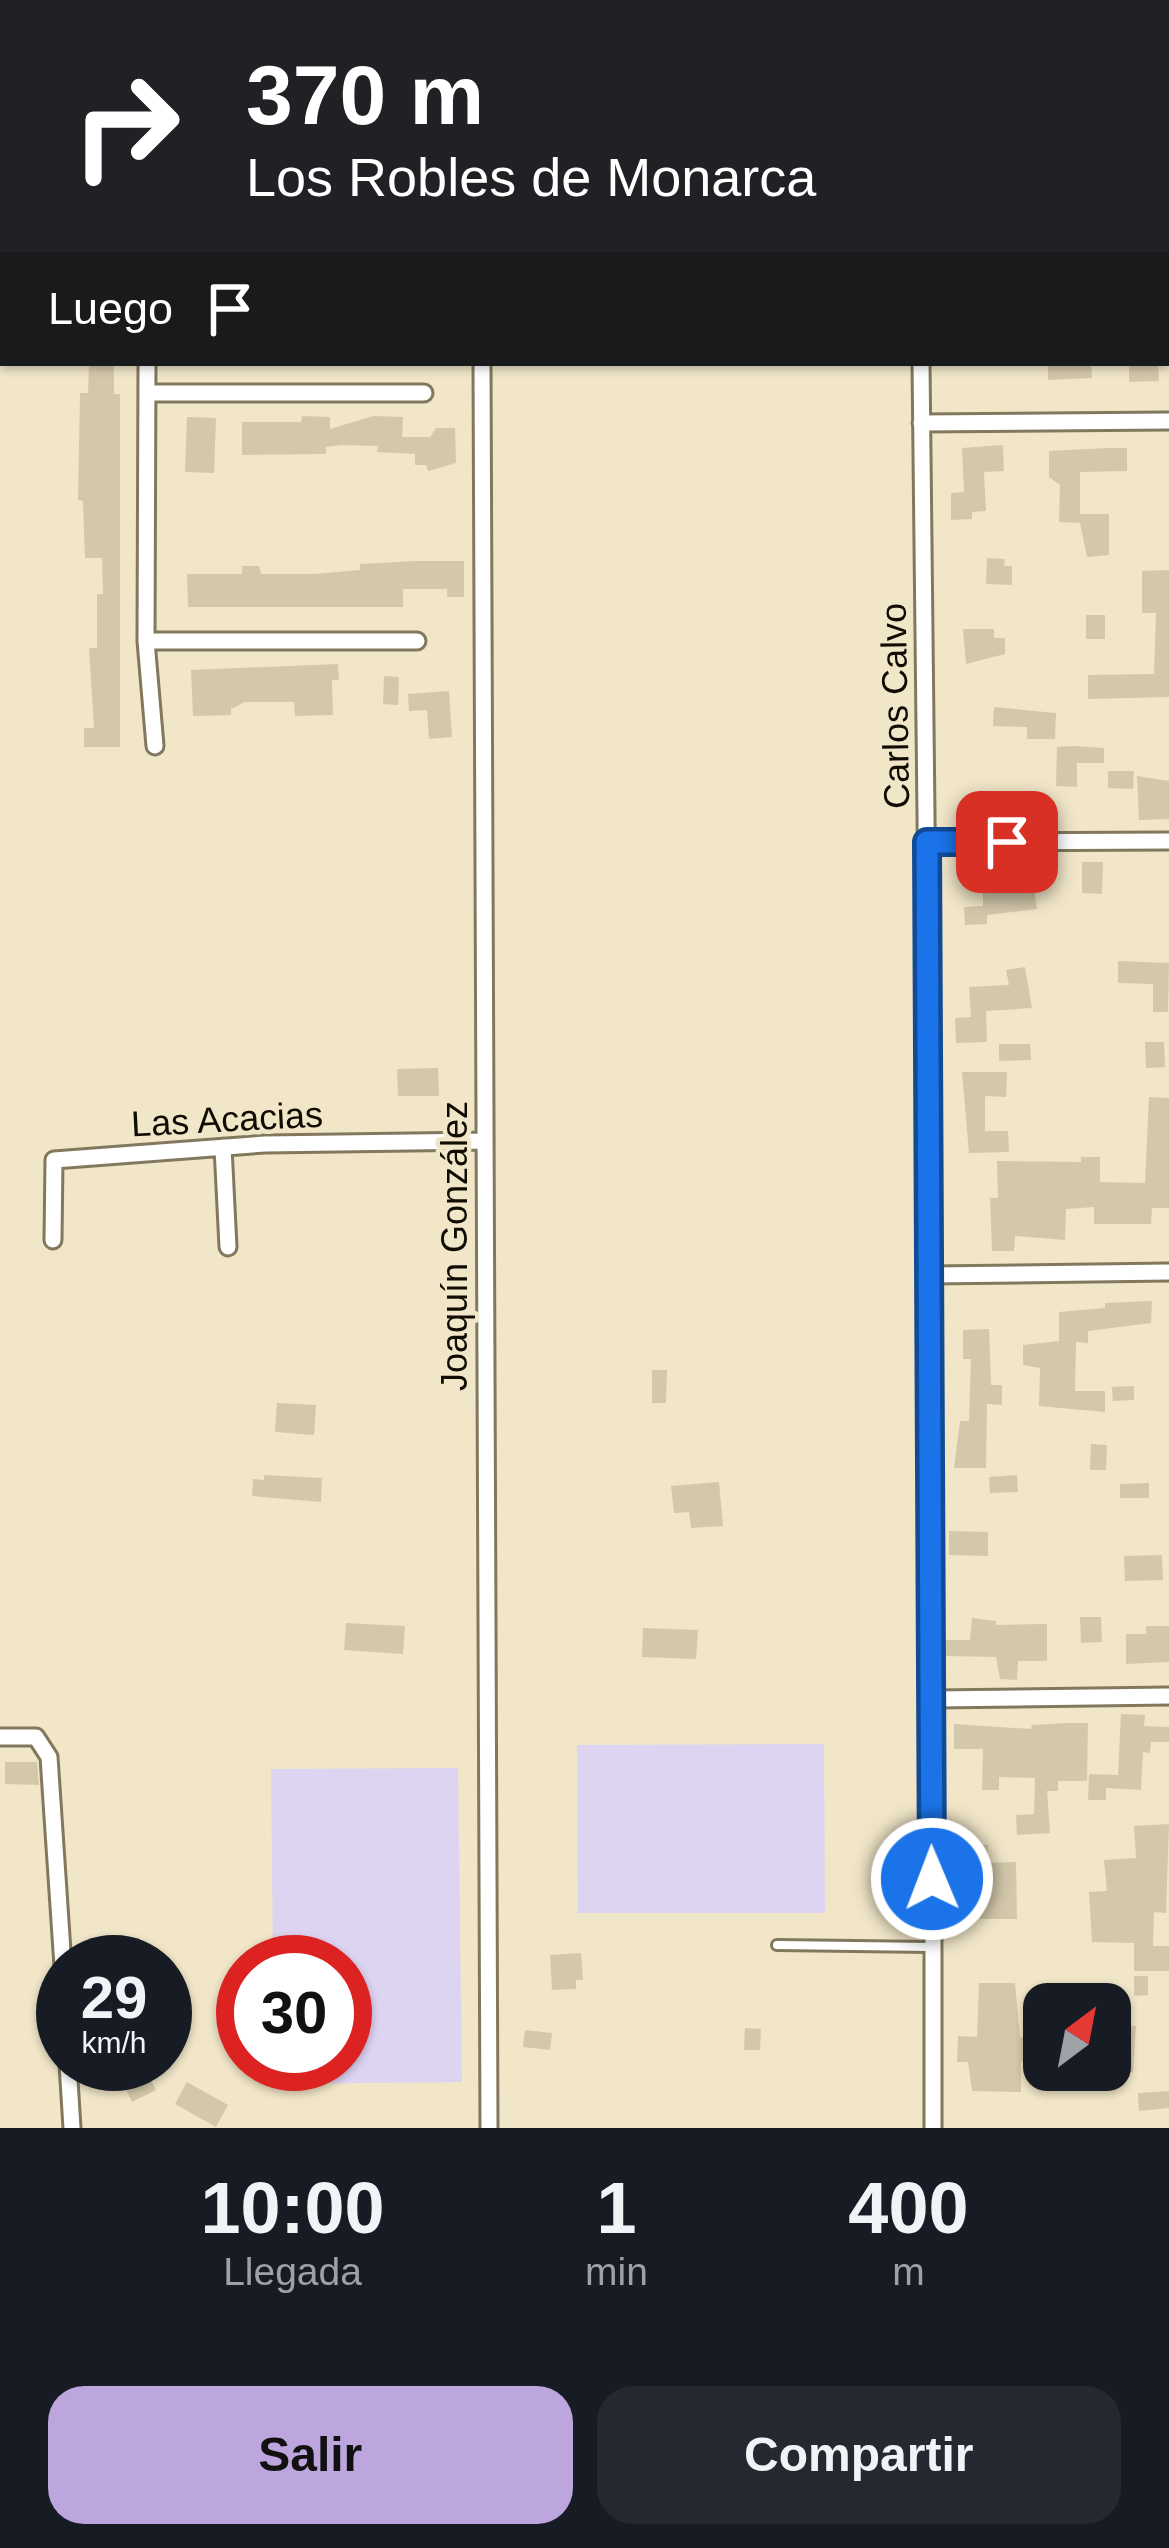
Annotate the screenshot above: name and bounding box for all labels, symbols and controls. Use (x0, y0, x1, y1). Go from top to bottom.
icon: right (48, 48, 204, 204)
text: 370 m (246, 48, 484, 142)
text: Los Robles de Monarca (246, 147, 816, 207)
icon: arrive (197, 276, 263, 342)
text: Luego (48, 283, 173, 334)
street label: Carlos Calvo (873, 603, 917, 809)
pin (956, 791, 1058, 893)
icon: arrive (974, 809, 1040, 875)
street label: Las Acacias (130, 1094, 324, 1144)
street label: Joaquín González (434, 1101, 475, 1391)
position arrow (869, 1816, 995, 1942)
speed limit sign: 30 (216, 1935, 372, 2091)
text: 29 (81, 1964, 147, 2031)
north arrow (1023, 1983, 1131, 2091)
map controls (1023, 1983, 1131, 2091)
text: km/h (81, 2026, 147, 2059)
text: 10:00 (200, 2168, 385, 2248)
text: 1 (596, 2168, 637, 2248)
text: 400 (848, 2168, 969, 2248)
text: Llegada (223, 2250, 362, 2293)
text: min (585, 2250, 648, 2293)
text: m (892, 2250, 925, 2293)
button: Salir (48, 2386, 573, 2524)
button: Compartir (597, 2386, 1121, 2524)

